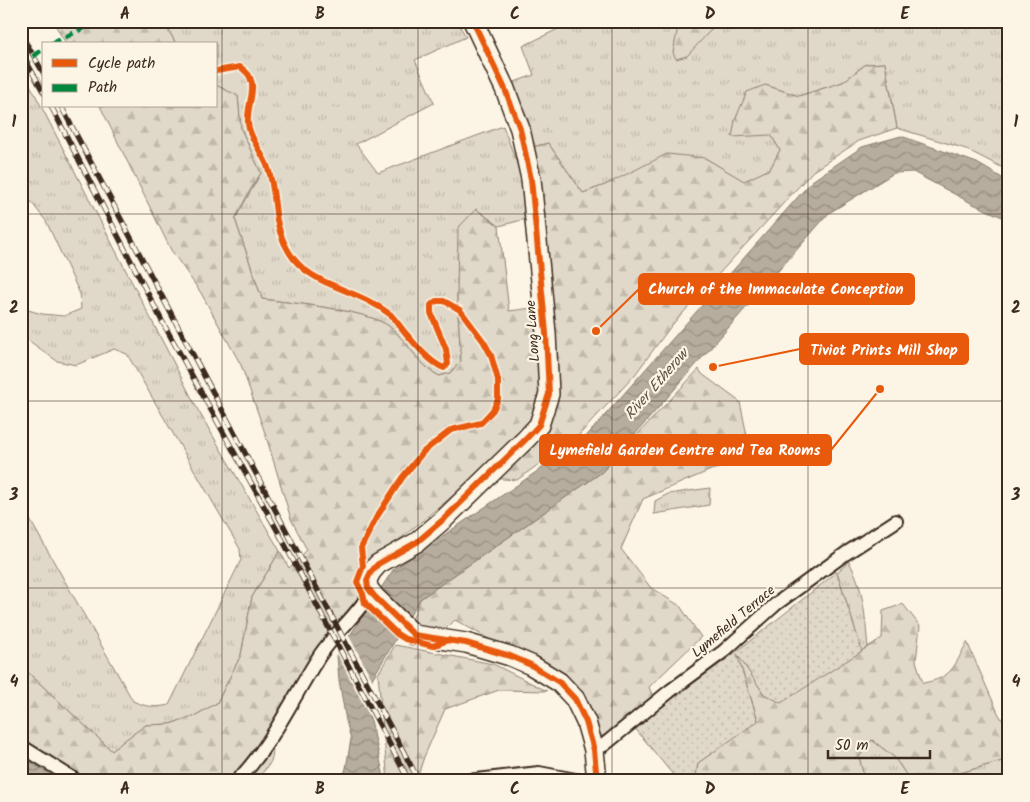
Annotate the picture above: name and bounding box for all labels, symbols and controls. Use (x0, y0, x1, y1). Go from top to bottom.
text: A (120, 2, 130, 27)
text: B (315, 2, 325, 27)
text: C (510, 2, 520, 27)
text: D (705, 2, 716, 27)
text: E (901, 2, 911, 27)
legend (42, 42, 218, 108)
text: Cycle path (88, 52, 155, 76)
text: Path (88, 76, 117, 100)
text: 1 (12, 110, 17, 135)
text: 1 (1014, 110, 1019, 135)
callout: Church of the Immaculate Conception (639, 274, 914, 304)
text: Church of the Immaculate Conception (648, 278, 904, 302)
text: 2 (9, 296, 19, 321)
text: 2 (1011, 296, 1021, 321)
street label: Long Lane (520, 299, 546, 362)
callout: Tiviot Prints Mill Shop (800, 334, 968, 364)
text: Tiviot Prints Mill Shop (810, 339, 958, 363)
water label: River Etherow (619, 342, 696, 426)
callout: Lymefield Garden Centre and Tea Rooms (540, 435, 831, 465)
text: Lymefield Garden Centre and Tea Rooms (550, 439, 820, 463)
text: 3 (9, 483, 19, 508)
text: 3 (1011, 483, 1021, 508)
street label: Lymefield Terrace (687, 580, 781, 663)
text: 4 (10, 670, 19, 695)
text: 4 (1012, 670, 1021, 695)
scale bar (828, 727, 930, 759)
text: 50 m (835, 734, 869, 758)
text: A (120, 777, 130, 802)
text: B (315, 777, 325, 802)
text: C (510, 777, 520, 802)
text: D (705, 777, 716, 802)
text: E (901, 777, 911, 802)

